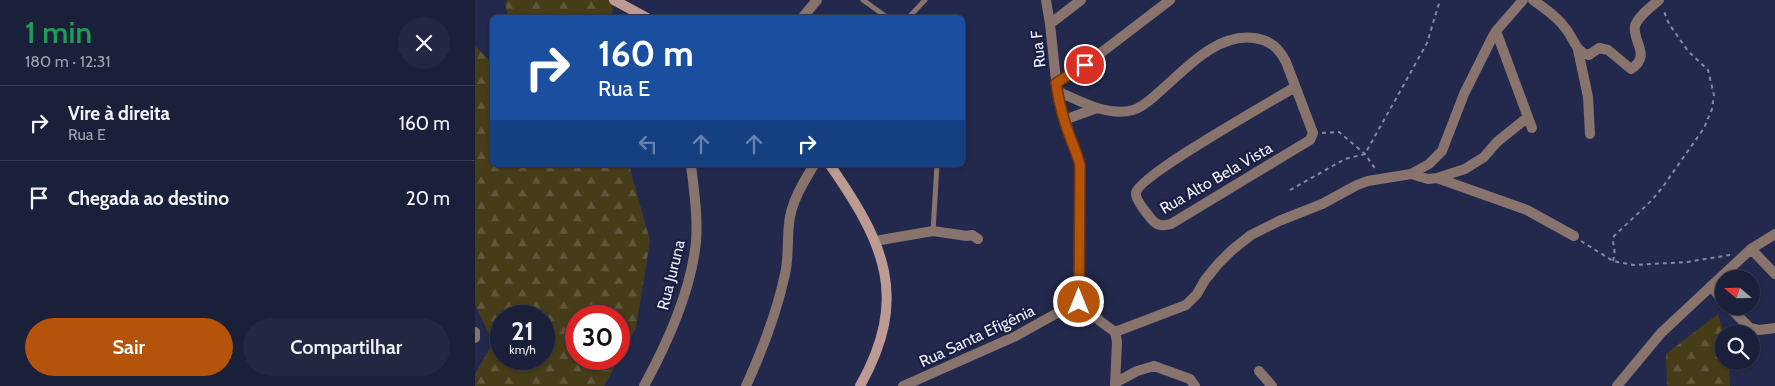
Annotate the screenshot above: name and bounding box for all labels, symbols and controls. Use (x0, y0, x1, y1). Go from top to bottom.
text: 1 min (25, 14, 92, 51)
button: close (398, 17, 450, 69)
street label: Rua F (1027, 29, 1049, 69)
text: 160 m (598, 32, 694, 75)
icon: right (515, 35, 580, 100)
pin (1064, 44, 1106, 86)
icon: arrive (1071, 51, 1099, 79)
text: 180 m · 12:31 (25, 52, 111, 71)
text: Rua E (598, 75, 650, 102)
text: Vire à direita (68, 102, 170, 125)
icon: right (25, 109, 53, 137)
text: 160 m (399, 112, 450, 135)
text: Rua E (68, 125, 106, 144)
icon: left (634, 130, 662, 158)
icon: ahead (687, 130, 715, 158)
icon: ahead (740, 130, 768, 158)
icon: right (793, 130, 821, 158)
street label: Rua Alto Bela Vista (1156, 138, 1276, 218)
icon: arrive (25, 184, 53, 212)
text: Chegada ao destino (68, 187, 229, 210)
text: 20 m (406, 187, 450, 210)
street label: Rua Juruna (653, 238, 689, 312)
north arrow (1715, 270, 1760, 315)
map controls (1715, 270, 1760, 370)
position arrow (1052, 275, 1104, 327)
street label: Rua Santa Efigênia (916, 301, 1038, 371)
speed limit sign: 30 (565, 305, 630, 370)
text: 21 (511, 316, 534, 346)
button: Sair (25, 318, 233, 376)
button: Compartilhar (243, 318, 450, 376)
button: search (1715, 325, 1760, 370)
text: km/h (509, 342, 536, 357)

